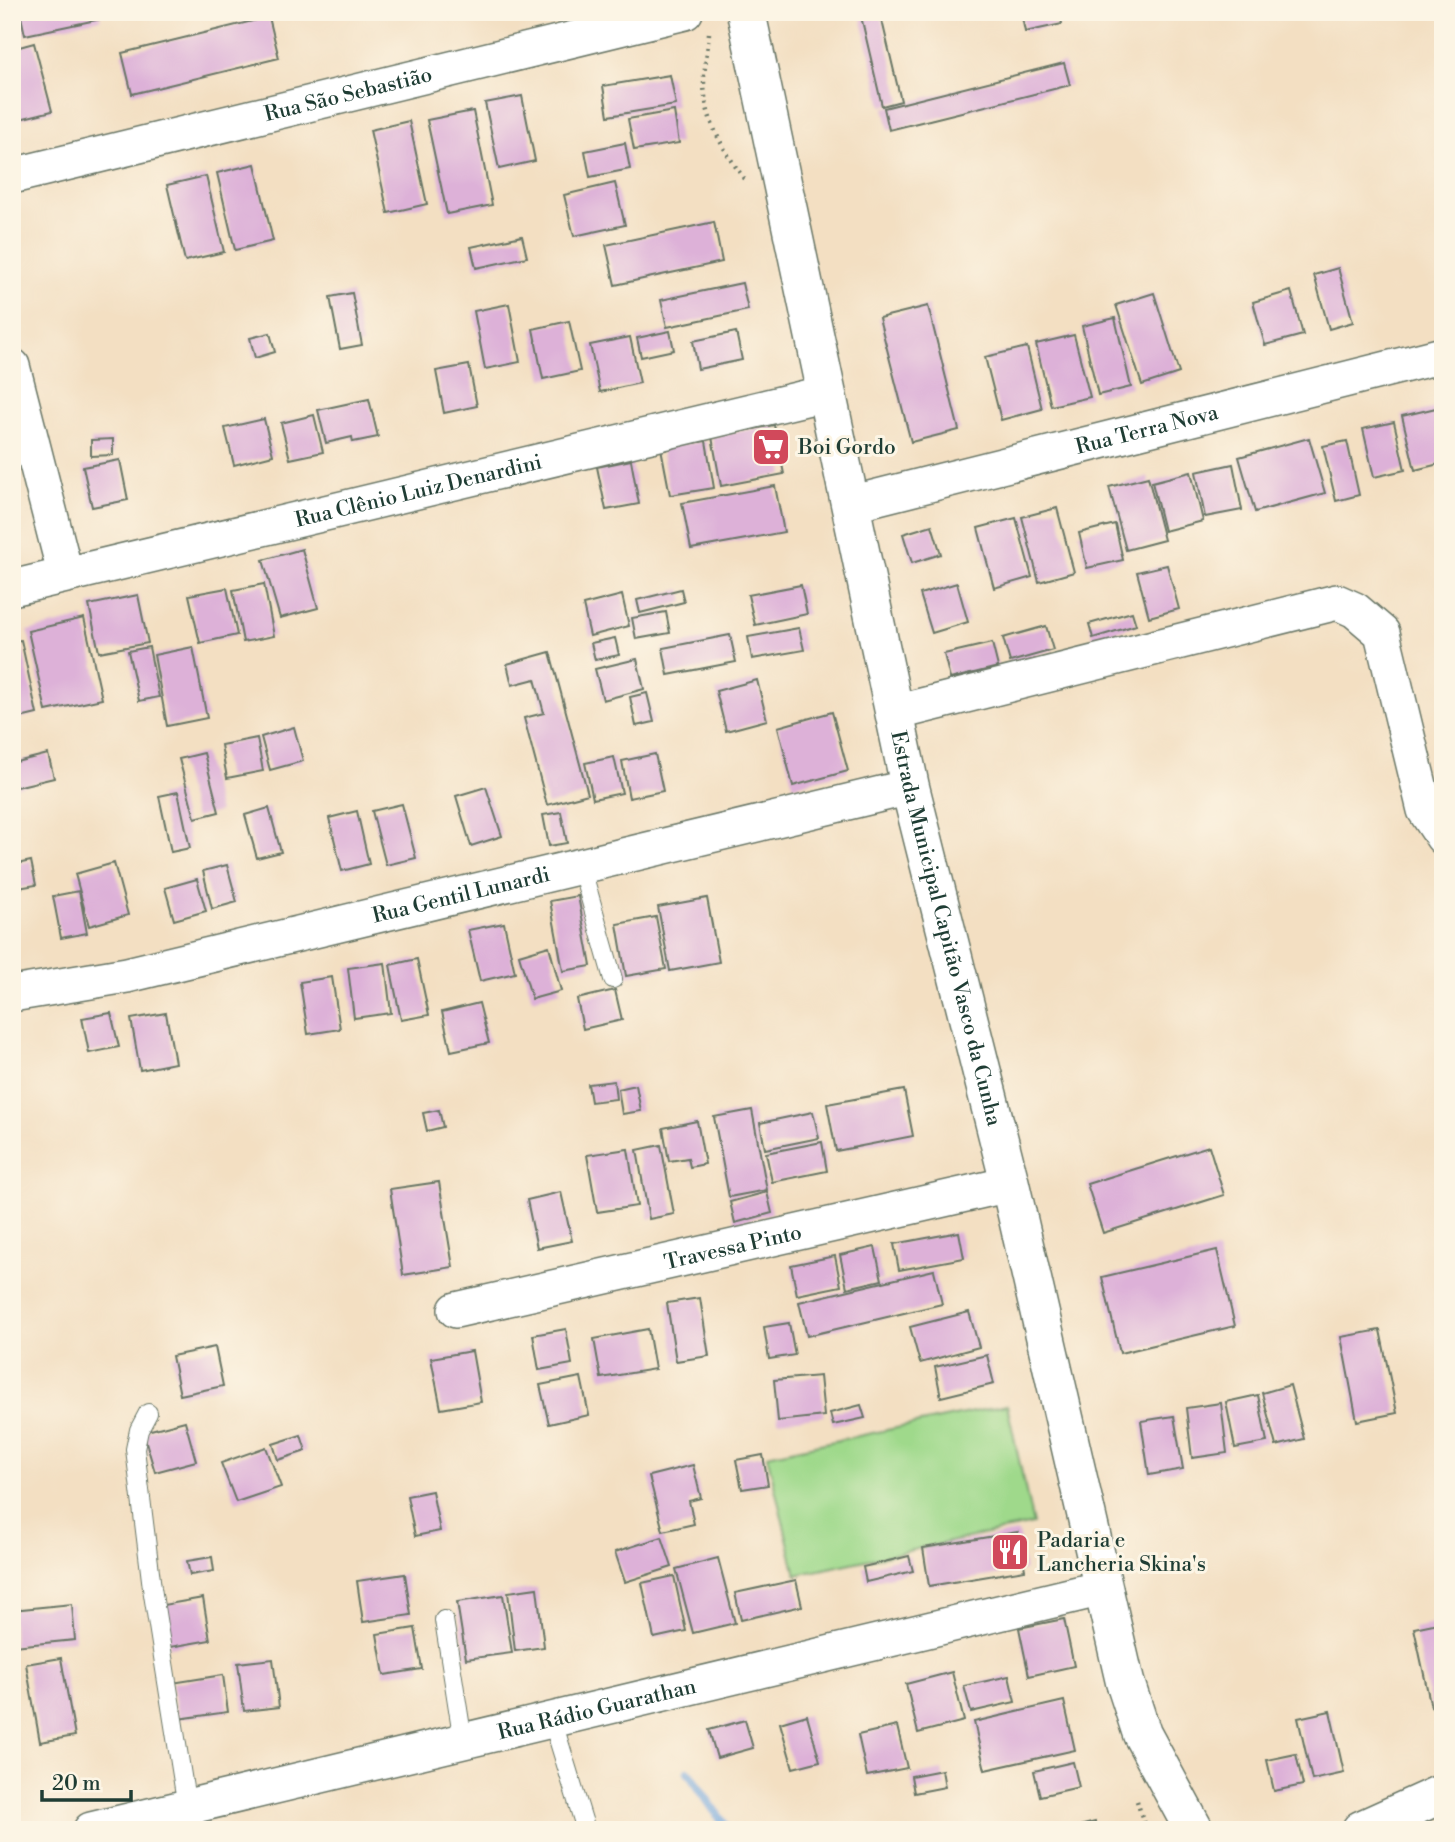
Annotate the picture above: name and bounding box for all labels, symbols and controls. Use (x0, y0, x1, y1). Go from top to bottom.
street label: Rua São Sebastião (262, 62, 435, 128)
street label: Rua Terra Nova (1073, 400, 1221, 461)
supermarket icon: Boi Gordo (750, 426, 792, 468)
place label: Boi Gordo (797, 435, 896, 461)
street label: Rua Clênio Luiz Denardini (293, 449, 545, 534)
street label: Estrada Municipal Capitão Vasco da Cunha (884, 729, 1007, 1129)
street label: Rua Gentil Lunardi (370, 862, 553, 930)
street label: Travessa Pinto (662, 1220, 804, 1276)
place label: Padaria e Lancheria Skina's (1037, 1528, 1206, 1578)
restaurant icon: Padaria e Lancheria Skina's (989, 1531, 1031, 1573)
street label: Rua Rádio Guarathan (495, 1674, 699, 1746)
scale bar (42, 1758, 131, 1802)
text: 20 m (52, 1771, 101, 1797)

